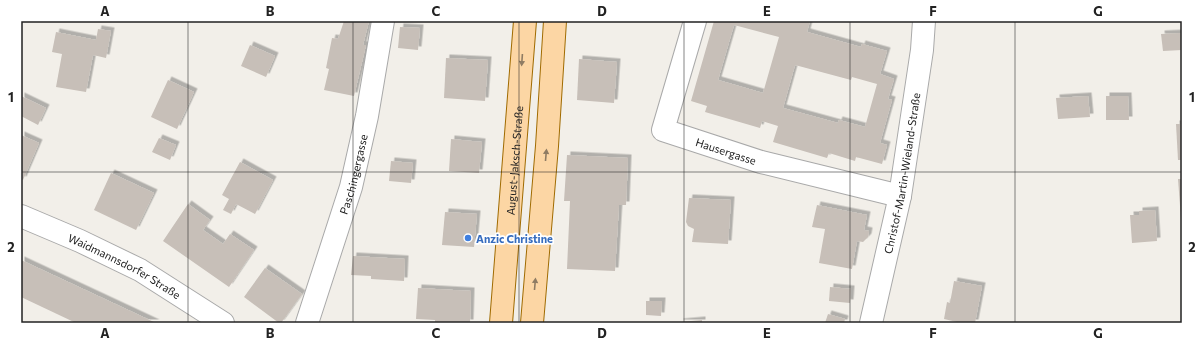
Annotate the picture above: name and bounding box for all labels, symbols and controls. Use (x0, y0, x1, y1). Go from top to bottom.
text: A (100, 3, 110, 19)
text: B (266, 3, 275, 19)
text: C (432, 3, 441, 19)
text: D (597, 3, 607, 19)
text: E (763, 3, 771, 19)
text: F (929, 3, 937, 19)
text: G (1093, 3, 1103, 19)
one-way arrow (518, 54, 525, 66)
text: 1 (8, 89, 14, 105)
text: 1 (1189, 89, 1195, 105)
street label: Christof-Martin-Wieland-Straße (881, 92, 922, 255)
street label: August-Jaksch-Straße (503, 105, 525, 216)
street label: Paschingergasse (336, 133, 369, 216)
street label: Hausergasse (694, 135, 758, 167)
one-way arrow (543, 149, 550, 161)
street label: Waidmannsdorfer Straße (66, 230, 183, 301)
place label: Anzic Christine (476, 232, 553, 245)
marker: Anzic Christine (463, 233, 473, 243)
text: 2 (7, 239, 15, 255)
text: 2 (1188, 239, 1196, 255)
one-way arrow (532, 278, 538, 290)
text: A (100, 325, 110, 341)
text: B (266, 325, 275, 341)
text: C (432, 325, 441, 341)
text: D (597, 325, 607, 341)
text: E (763, 325, 771, 341)
text: F (929, 325, 937, 341)
text: G (1093, 325, 1103, 341)

